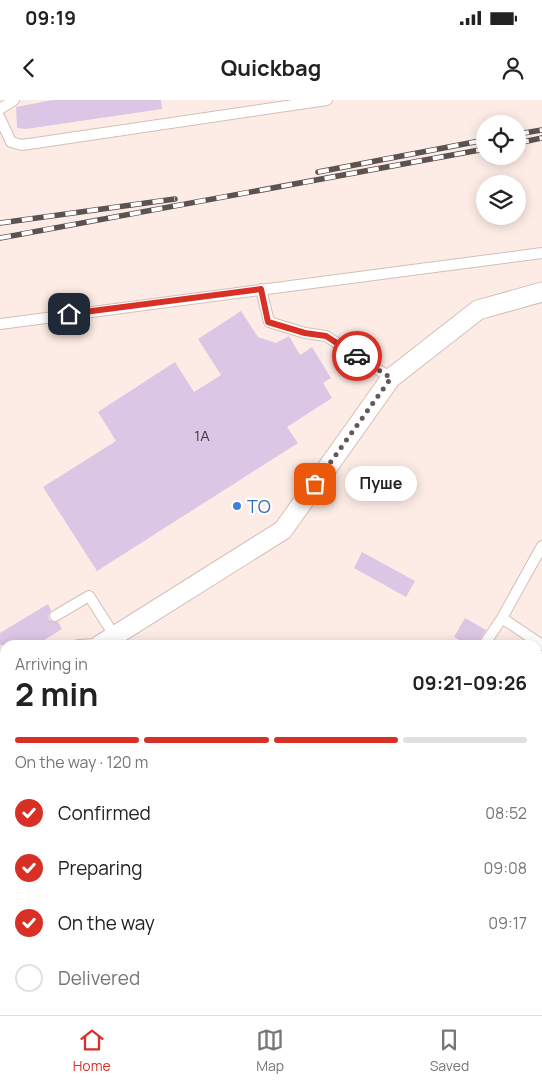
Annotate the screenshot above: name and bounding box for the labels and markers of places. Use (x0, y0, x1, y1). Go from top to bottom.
pin (48, 293, 90, 335)
pin (294, 463, 336, 505)
callout: Пуше (345, 466, 418, 502)
place label: ТО (247, 494, 271, 518)
marker: ТО (231, 500, 243, 512)

